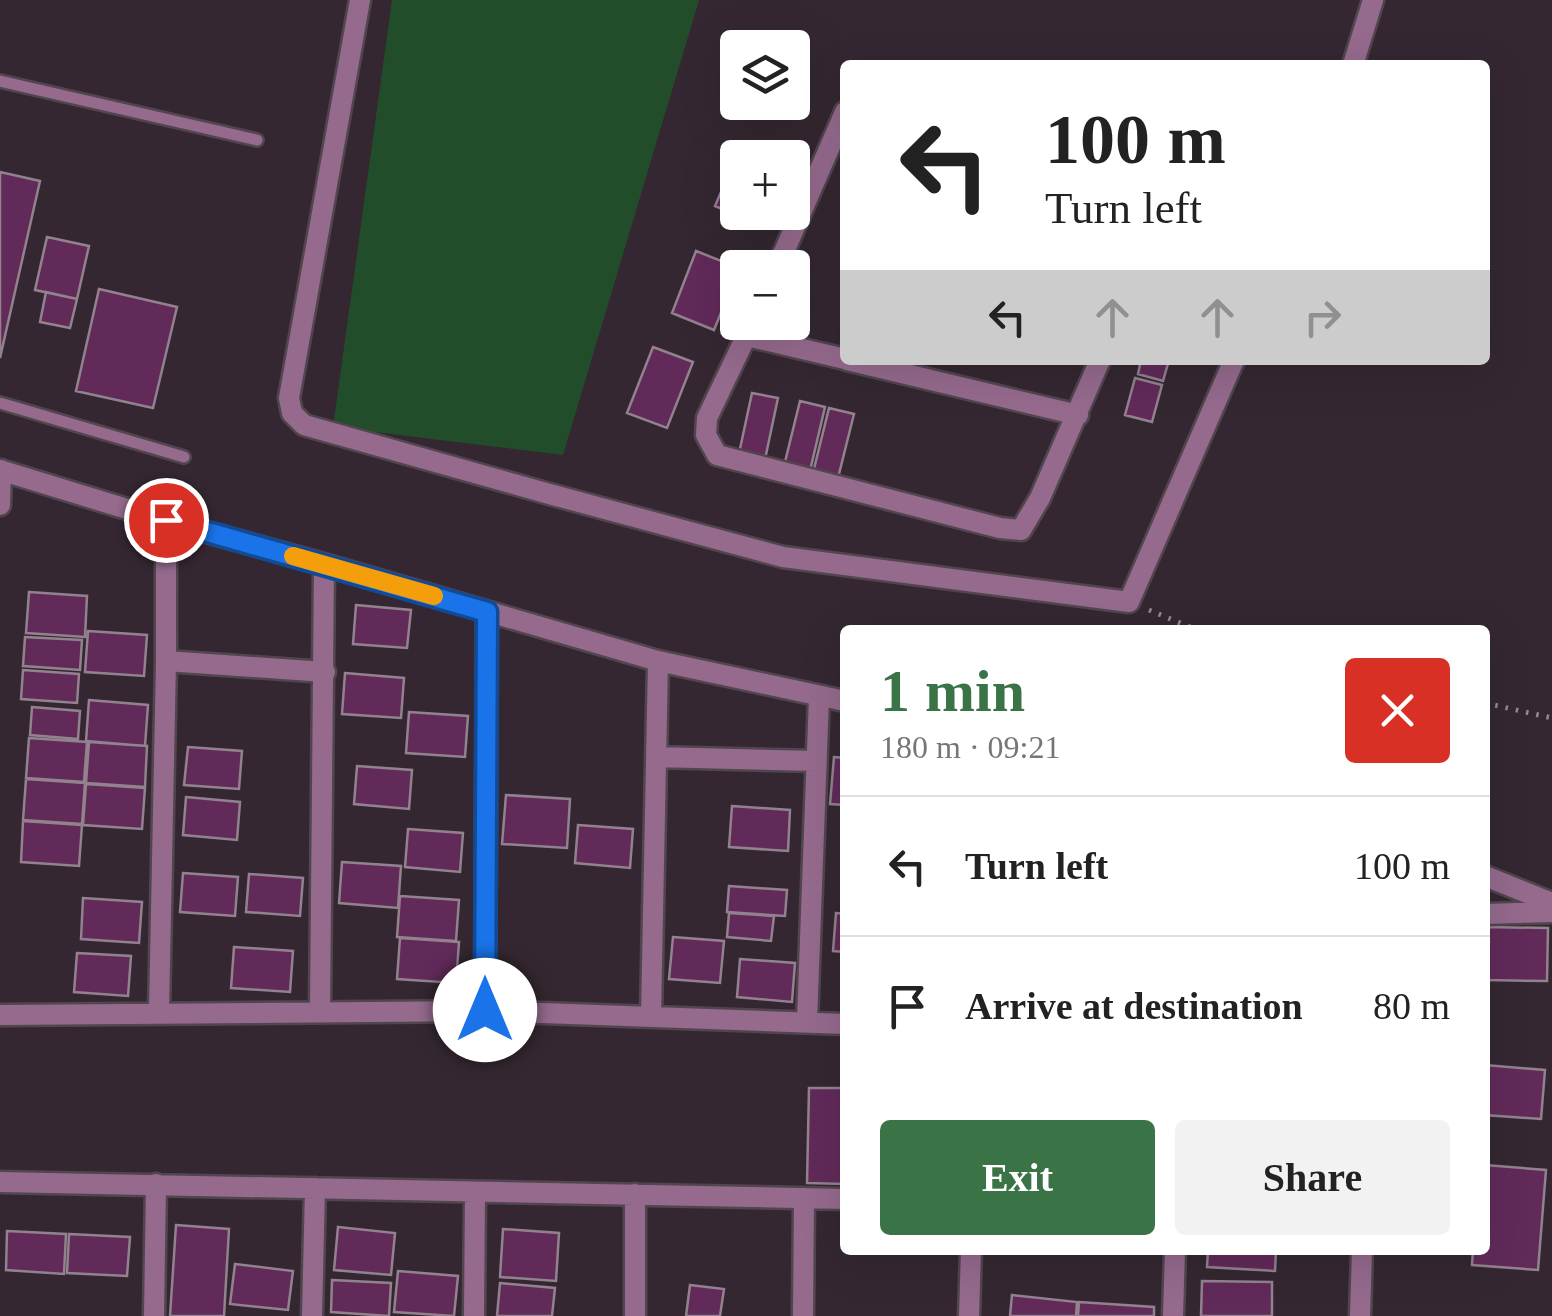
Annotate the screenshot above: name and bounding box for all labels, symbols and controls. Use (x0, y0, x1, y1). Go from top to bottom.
map controls (720, 30, 810, 340)
button: layers (720, 30, 810, 120)
icon: left (880, 100, 1010, 230)
text: 100 m (1045, 101, 1226, 178)
button: + (720, 140, 810, 230)
text: Turn left (1045, 183, 1202, 233)
button: − (720, 250, 810, 340)
icon: left (980, 290, 1035, 345)
icon: ahead (1085, 290, 1140, 345)
icon: ahead (1190, 290, 1245, 345)
icon: right (1295, 290, 1350, 345)
pin (124, 478, 209, 563)
icon: arrive (139, 493, 194, 548)
text: 1 min (880, 658, 1025, 724)
button: close (1345, 658, 1450, 763)
text: 180 m · 09:21 (880, 729, 1060, 765)
icon: left (880, 839, 935, 894)
text: Turn left (965, 845, 1108, 887)
text: 100 m (1354, 845, 1450, 887)
position arrow (433, 958, 537, 1062)
icon: arrive (880, 979, 935, 1034)
text: Arrive at destination (965, 985, 1303, 1027)
text: 80 m (1373, 985, 1450, 1027)
button: Exit (880, 1120, 1155, 1235)
button: Share (1175, 1120, 1450, 1235)

